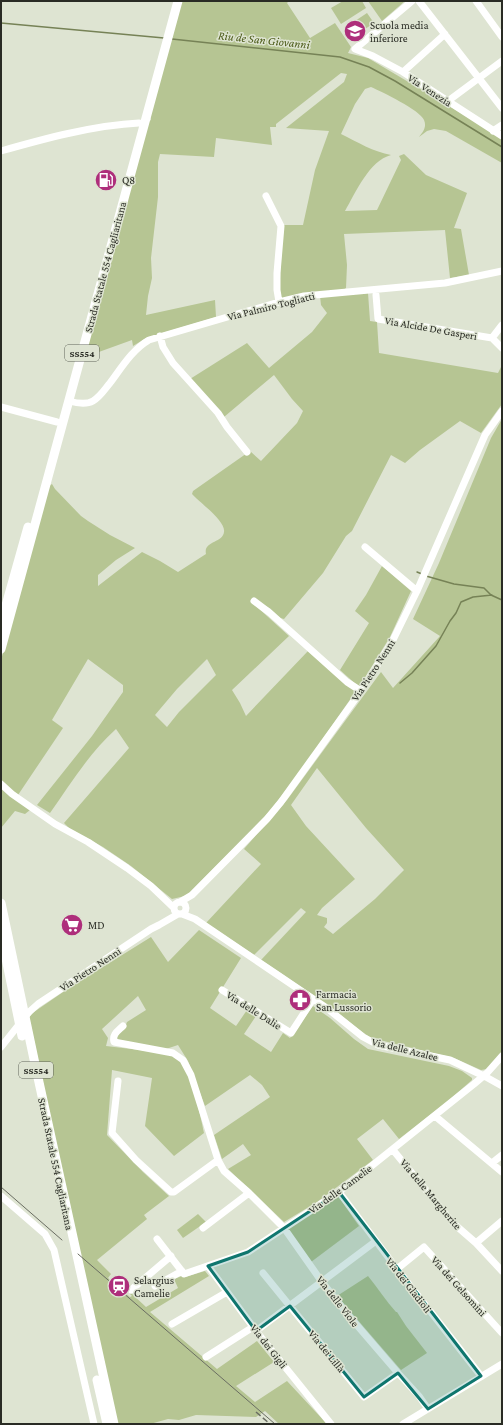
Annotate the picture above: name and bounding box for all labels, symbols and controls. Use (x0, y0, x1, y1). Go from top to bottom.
school or university icon: Scuola media inferiore (342, 18, 368, 44)
place label: Scuola media inferiore (370, 19, 428, 44)
water label: Riu de San Giovanni (217, 28, 311, 52)
street label: Via Venezia (406, 71, 454, 109)
fuel station icon: Q8 (93, 167, 119, 193)
place label: Q8 (122, 174, 135, 186)
street label: Strada Statale 554 Cagliaritana (82, 200, 129, 334)
street label: Via Palmiro Togliatti (226, 289, 316, 324)
street label: Via Alcide De Gasperi (384, 314, 478, 343)
road number: SS554 (65, 345, 99, 361)
street label: Via Pietro Nenni (349, 637, 397, 703)
supermarket icon: MD (59, 912, 85, 938)
place label: MD (88, 919, 104, 931)
street label: Via Pietro Nenni (57, 945, 123, 993)
pharmacy icon: Farmacia San Lussorio (287, 987, 313, 1013)
street label: Via delle Dalie (224, 988, 284, 1032)
place label: Farmacia San Lussorio (316, 988, 372, 1013)
street label: Via delle Azalee (371, 1035, 440, 1063)
road number: SS554 (19, 1062, 53, 1078)
street label: Strada Statale 554 Cagliaritana (35, 1097, 76, 1231)
street label: Via delle Margherite (397, 1156, 464, 1233)
street label: Via delle Camelie (306, 1162, 374, 1216)
street label: Via dei Gelsomini (429, 1253, 489, 1319)
street label: Via dei Gladioli (384, 1255, 434, 1315)
station icon: Selargius Camelie (106, 1273, 132, 1299)
street label: Via delle Viole (314, 1273, 362, 1329)
place label: Selargius Camelie (134, 1274, 174, 1299)
street label: Via dei Gigli (247, 1322, 290, 1371)
street label: Via dei Lillà (306, 1327, 348, 1375)

